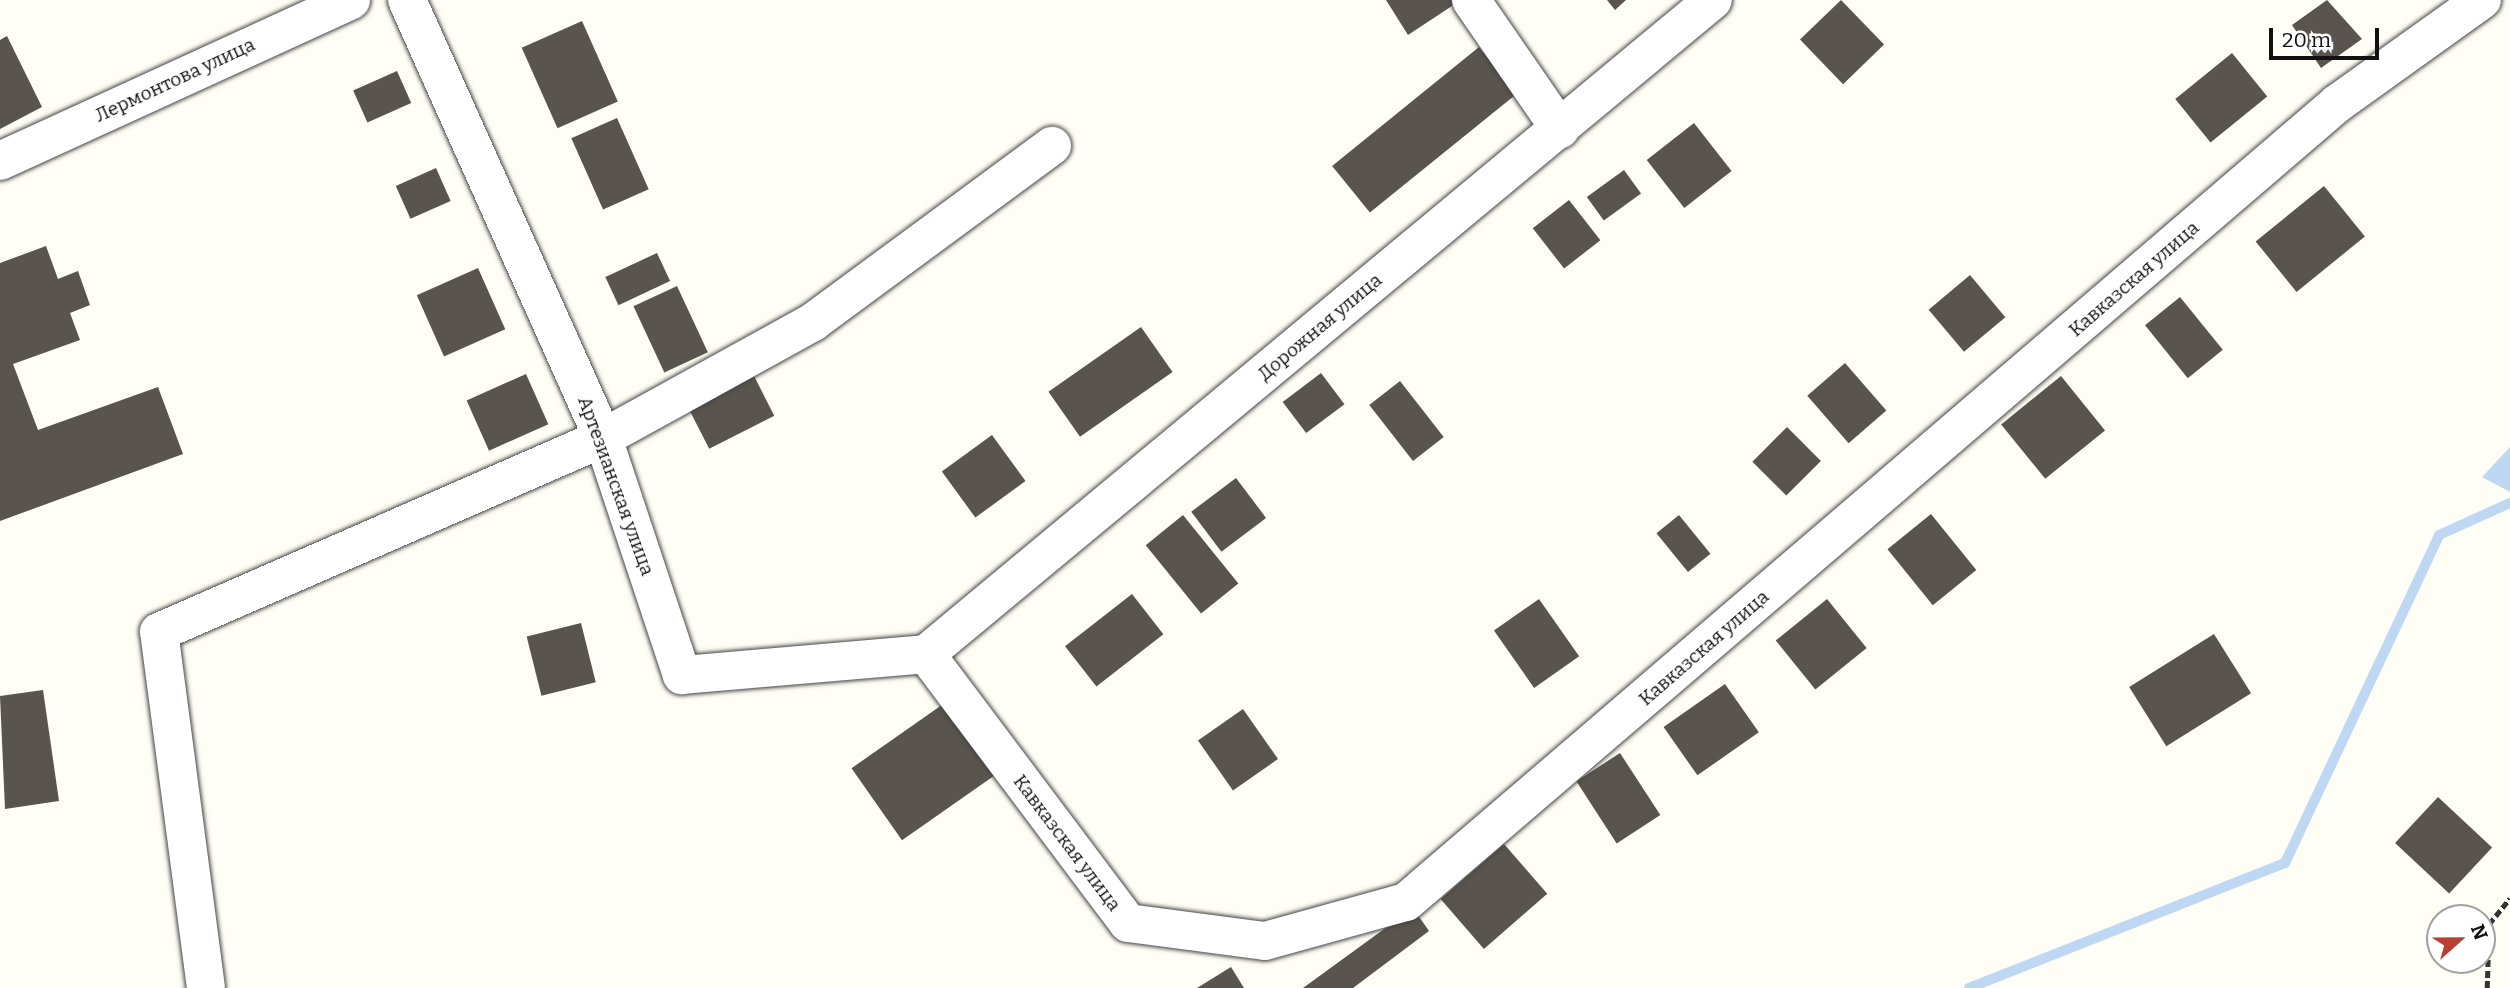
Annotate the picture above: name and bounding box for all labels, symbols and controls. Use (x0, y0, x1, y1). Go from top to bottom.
scale bar (2272, 14, 2382, 58)
text: 20 m (2282, 27, 2331, 53)
street label: Лермонтова улица (91, 33, 259, 127)
street label: Кавказская улица (2064, 216, 2204, 342)
street label: Дорожная улица (1254, 269, 1386, 385)
street label: Артезианская улица (573, 393, 659, 579)
street label: Кавказская улица (1634, 585, 1774, 711)
street label: Кавказская улица (1008, 770, 1126, 916)
north arrow (2426, 904, 2496, 974)
text: N (2466, 921, 2493, 943)

